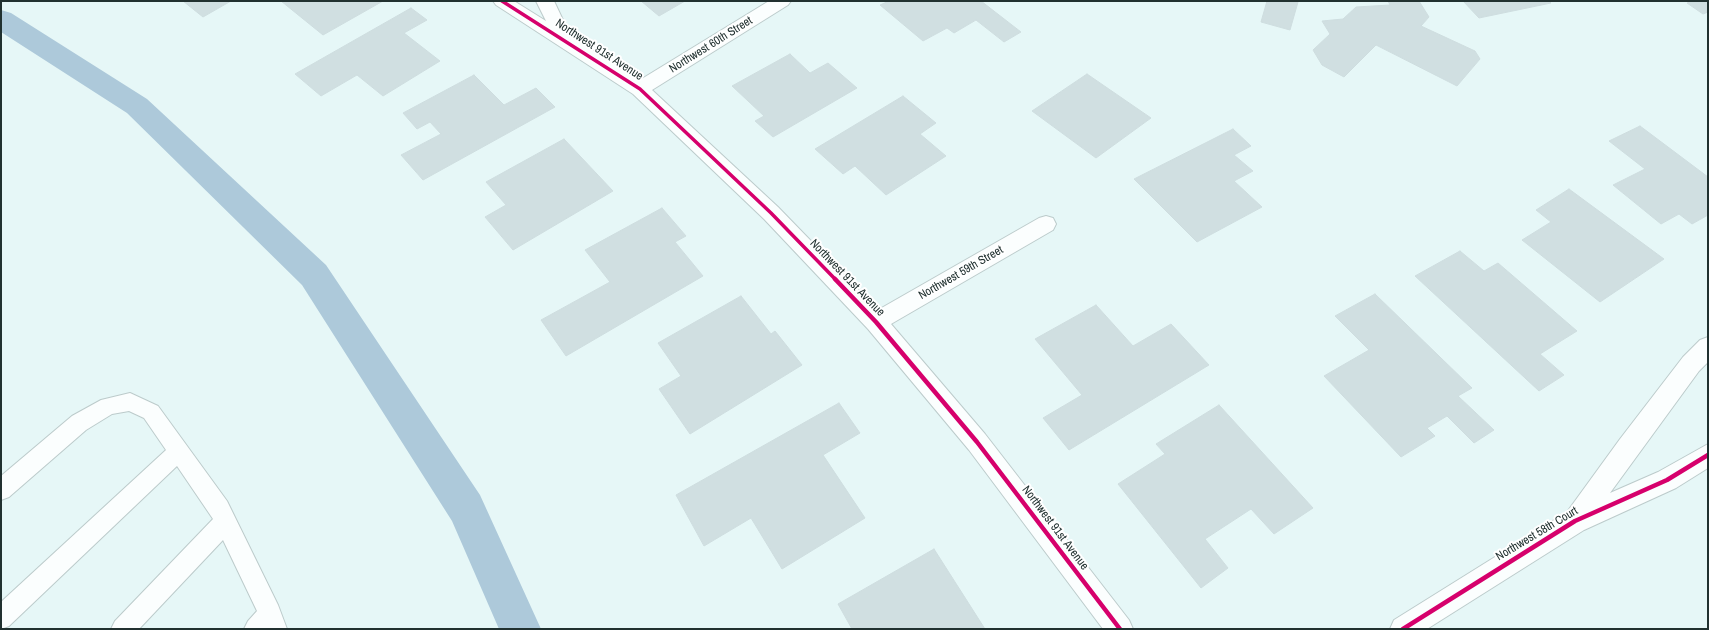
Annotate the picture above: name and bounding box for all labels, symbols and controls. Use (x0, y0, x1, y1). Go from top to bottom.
street label: Northwest 60th Street (667, 14, 755, 76)
street label: Northwest 91st Avenue (552, 16, 646, 84)
street label: Northwest 91st Avenue (807, 236, 887, 320)
street label: Northwest 59th Street (916, 243, 1006, 303)
street label: Northwest 91st Avenue (1019, 483, 1091, 573)
street label: Northwest 58th Court (1493, 504, 1581, 564)

